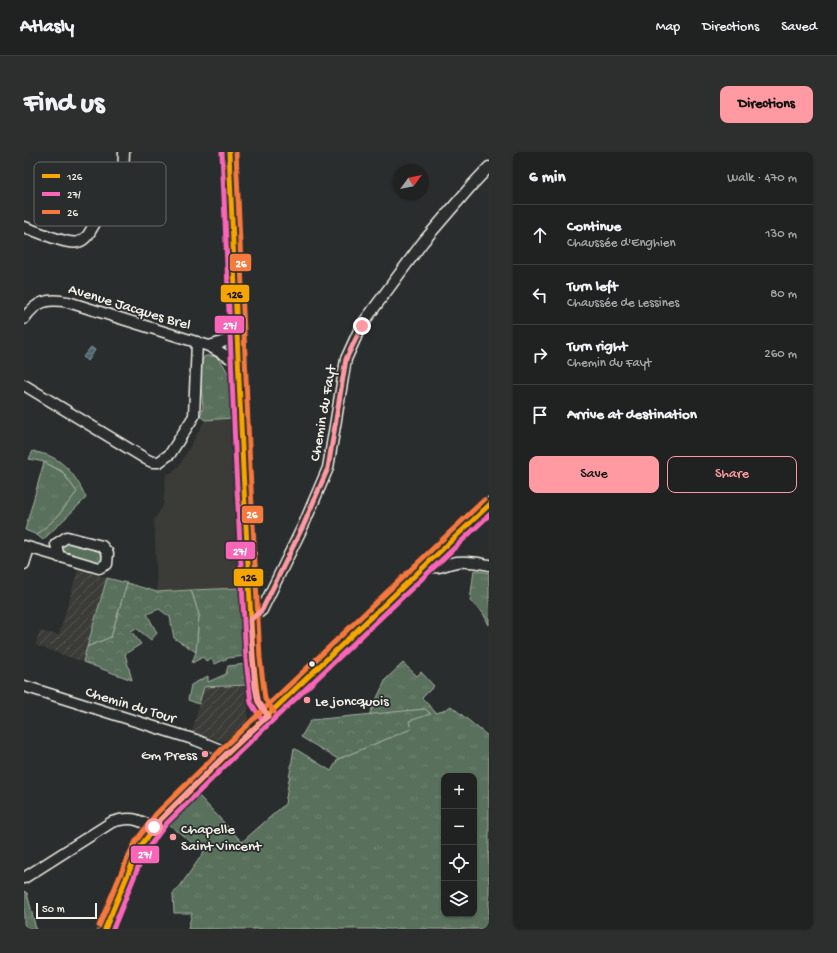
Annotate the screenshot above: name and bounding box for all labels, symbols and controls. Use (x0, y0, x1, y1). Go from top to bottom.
text: Atlasly (20, 16, 74, 39)
text: Map (656, 19, 680, 36)
text: Directions (702, 19, 759, 36)
text: Saved (781, 19, 817, 36)
button: Directions (720, 86, 813, 123)
text: Find us (24, 88, 104, 121)
legend (34, 162, 166, 226)
north arrow (393, 164, 429, 200)
text: 6 min (529, 168, 565, 188)
text: Walk · 470 m (727, 171, 797, 186)
text: 126 (66, 172, 83, 184)
text: 27/ (67, 190, 81, 202)
text: 26 (67, 208, 78, 220)
text: Continue (567, 218, 621, 236)
icon: ahead (529, 224, 551, 246)
text: 130 m (765, 227, 797, 242)
text: Chaussée d'Enghien (567, 236, 676, 251)
line badge: 26 (229, 253, 252, 272)
text: 26 (236, 259, 247, 271)
text: Turn left (567, 278, 618, 296)
street label: Avenue Jacques Brel (66, 281, 193, 335)
line badge: 126 (220, 284, 250, 303)
icon: left (529, 284, 551, 306)
text: 80 m (770, 287, 797, 302)
text: 126 (226, 290, 243, 302)
text: Chaussée de Lessines (567, 296, 679, 311)
line badge: 27/ (214, 315, 245, 334)
route end (353, 317, 371, 335)
text: 27/ (223, 321, 237, 333)
text: Turn right (567, 338, 627, 356)
icon: right (529, 344, 551, 366)
text: 260 m (764, 347, 797, 362)
text: Chemin du Fayt (567, 356, 651, 371)
street label: Chemin du Fayt (307, 362, 342, 463)
icon: arrive (529, 404, 551, 426)
text: Arrive at destination (567, 406, 697, 424)
button: Save (529, 456, 659, 493)
button: Share (667, 456, 797, 493)
line badge: 26 (241, 505, 264, 524)
text: 26 (247, 510, 258, 522)
line badge: 27/ (225, 541, 256, 560)
text: 27/ (233, 547, 247, 559)
line badge: 126 (233, 568, 264, 587)
text: 126 (240, 573, 257, 585)
unlabelled marker (307, 659, 317, 669)
street label: Chemin du Tour (83, 684, 180, 729)
place label: Le joncquois (315, 693, 389, 711)
marker: Le joncquois (302, 695, 312, 705)
place label: Gm Press (141, 747, 197, 765)
marker: Gm Press (200, 749, 210, 759)
map controls (441, 773, 477, 917)
button: + (441, 773, 477, 809)
button: − (441, 809, 477, 845)
route start (145, 818, 163, 836)
place label: Chapelle Saint Vincent (181, 821, 263, 856)
marker: Chapelle Saint Vincent (168, 832, 178, 842)
line badge: 27/ (130, 845, 160, 864)
button: locate (441, 845, 477, 881)
text: 27/ (138, 850, 152, 862)
button: layers (441, 881, 477, 917)
scale bar (36, 901, 97, 920)
text: 50 m (42, 904, 64, 916)

